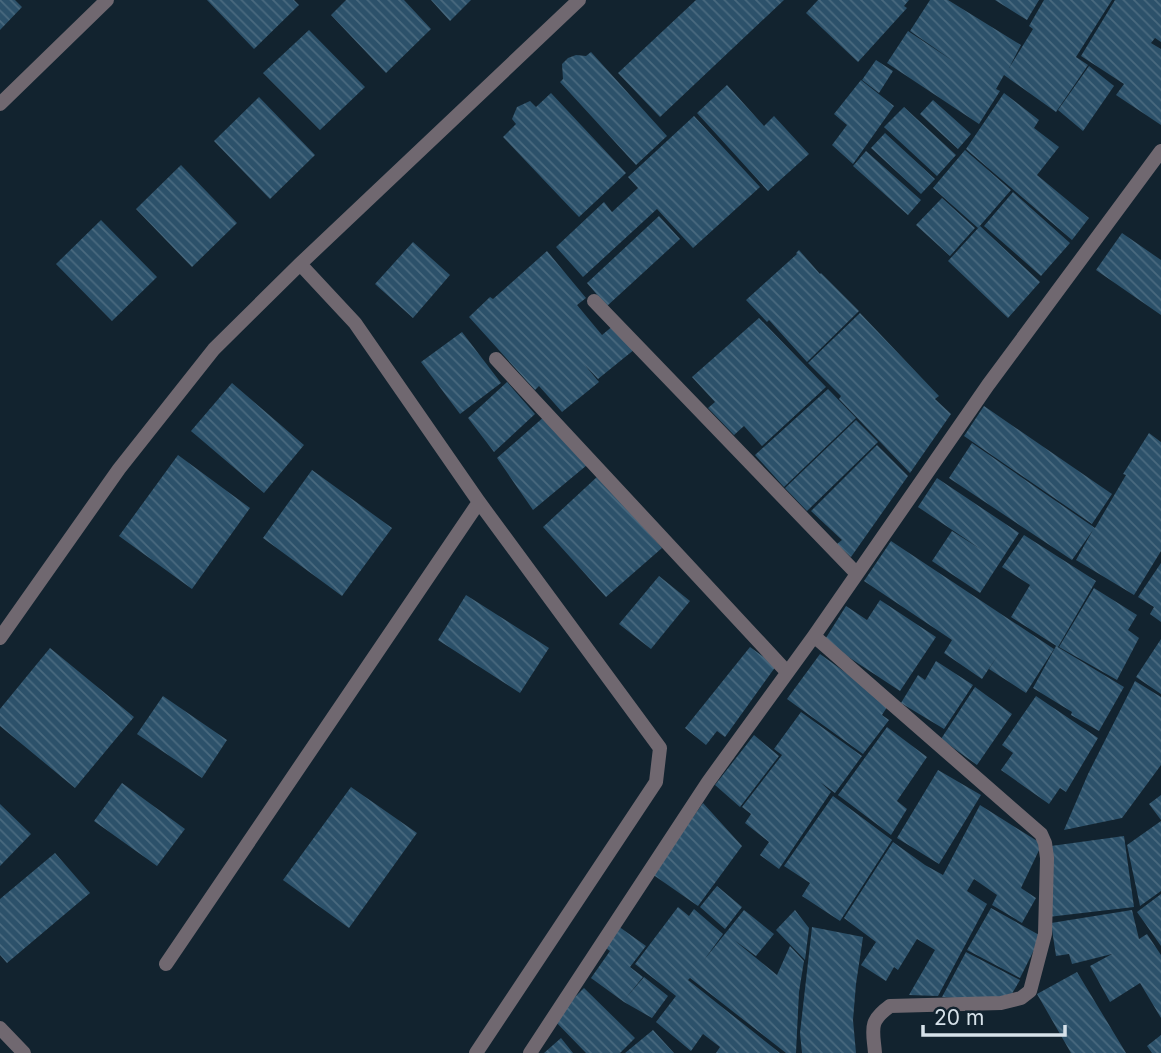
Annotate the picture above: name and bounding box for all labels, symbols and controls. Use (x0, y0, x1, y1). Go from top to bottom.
scale bar (923, 993, 1065, 1038)
text: 20 m (934, 1005, 984, 1030)

